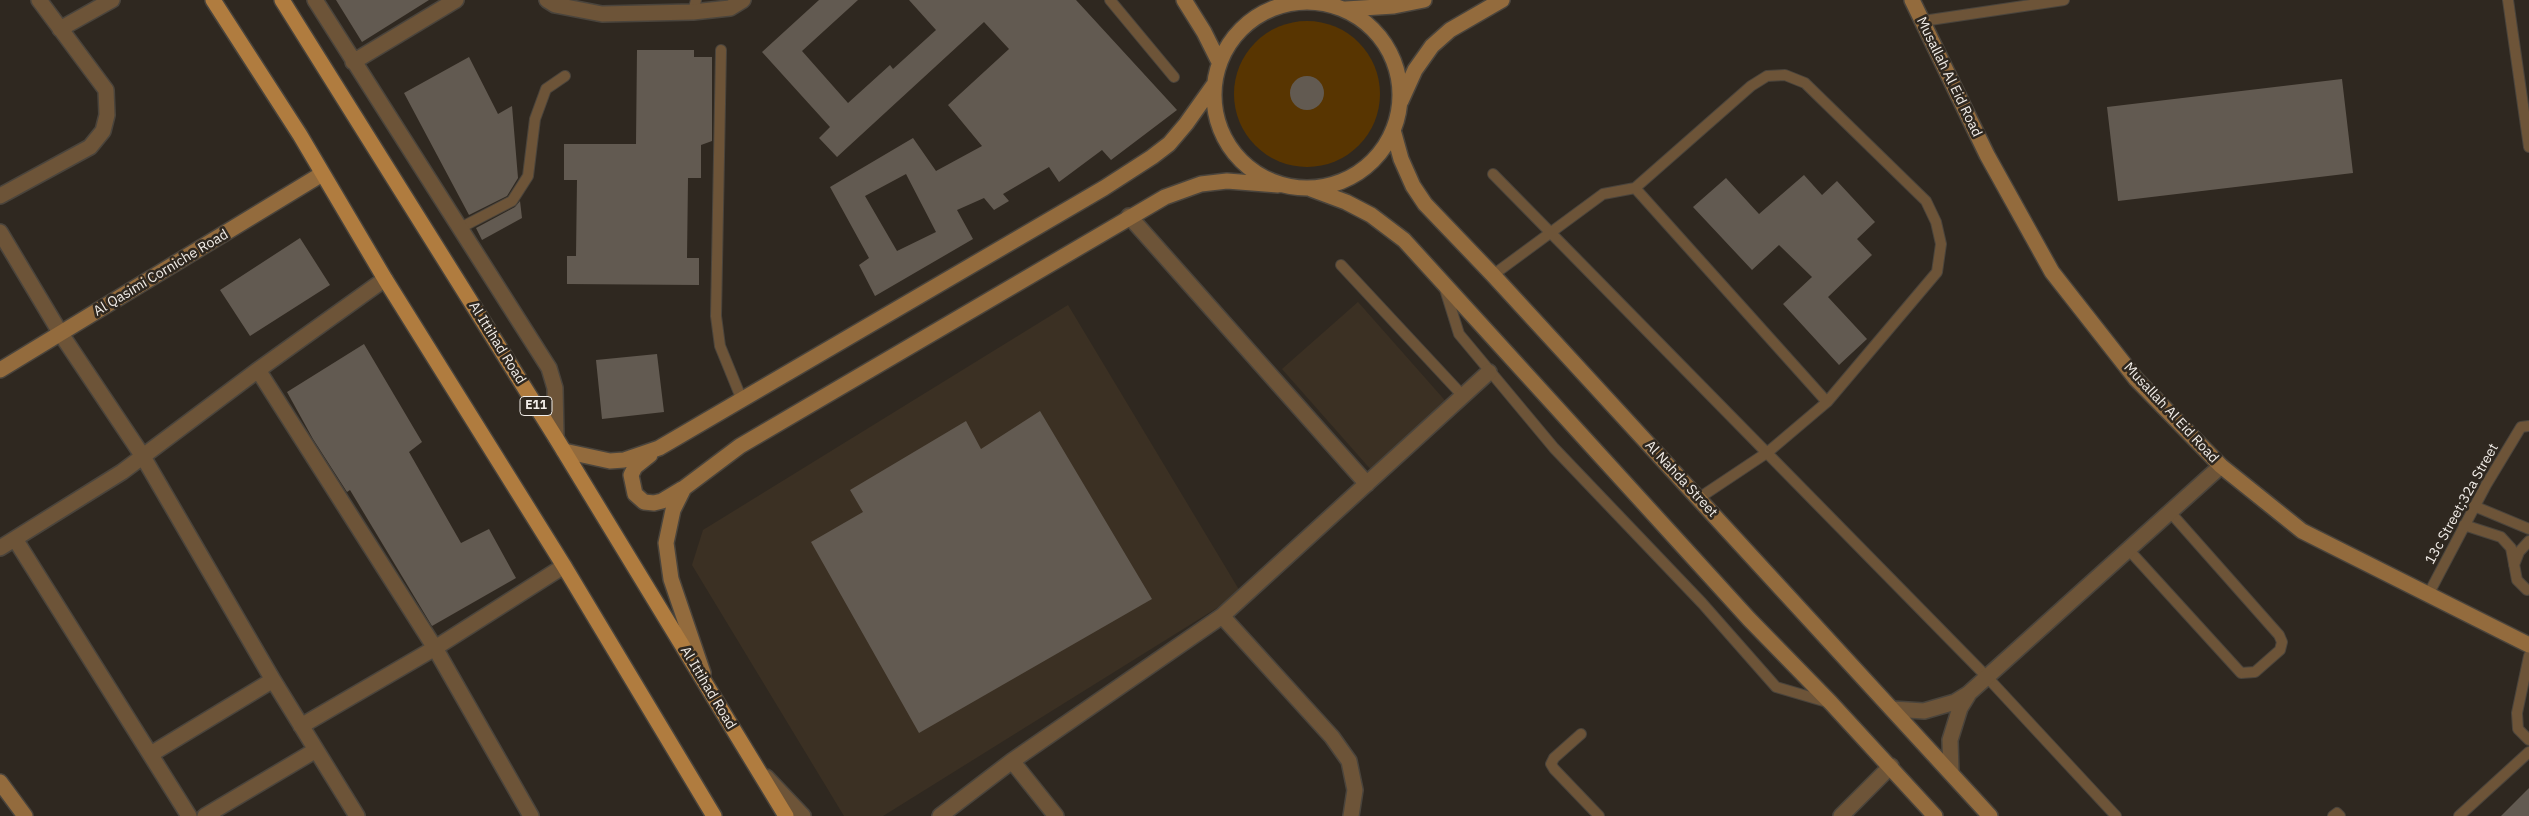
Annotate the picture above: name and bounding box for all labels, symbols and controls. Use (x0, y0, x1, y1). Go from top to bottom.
street label: Musallah Al Eid Road (1913, 14, 1985, 140)
street label: Al Qasimi Corniche Road (91, 226, 231, 320)
street label: Al Ittihad Road (465, 299, 529, 387)
street label: Musallah Al Eid Road (2120, 359, 2222, 467)
road number: E11 (520, 396, 552, 416)
street label: Al Nahda Street (1641, 437, 1721, 521)
street label: 13c Street;32a Street (2422, 441, 2502, 567)
street label: Al Ittihad Road (677, 643, 739, 733)

